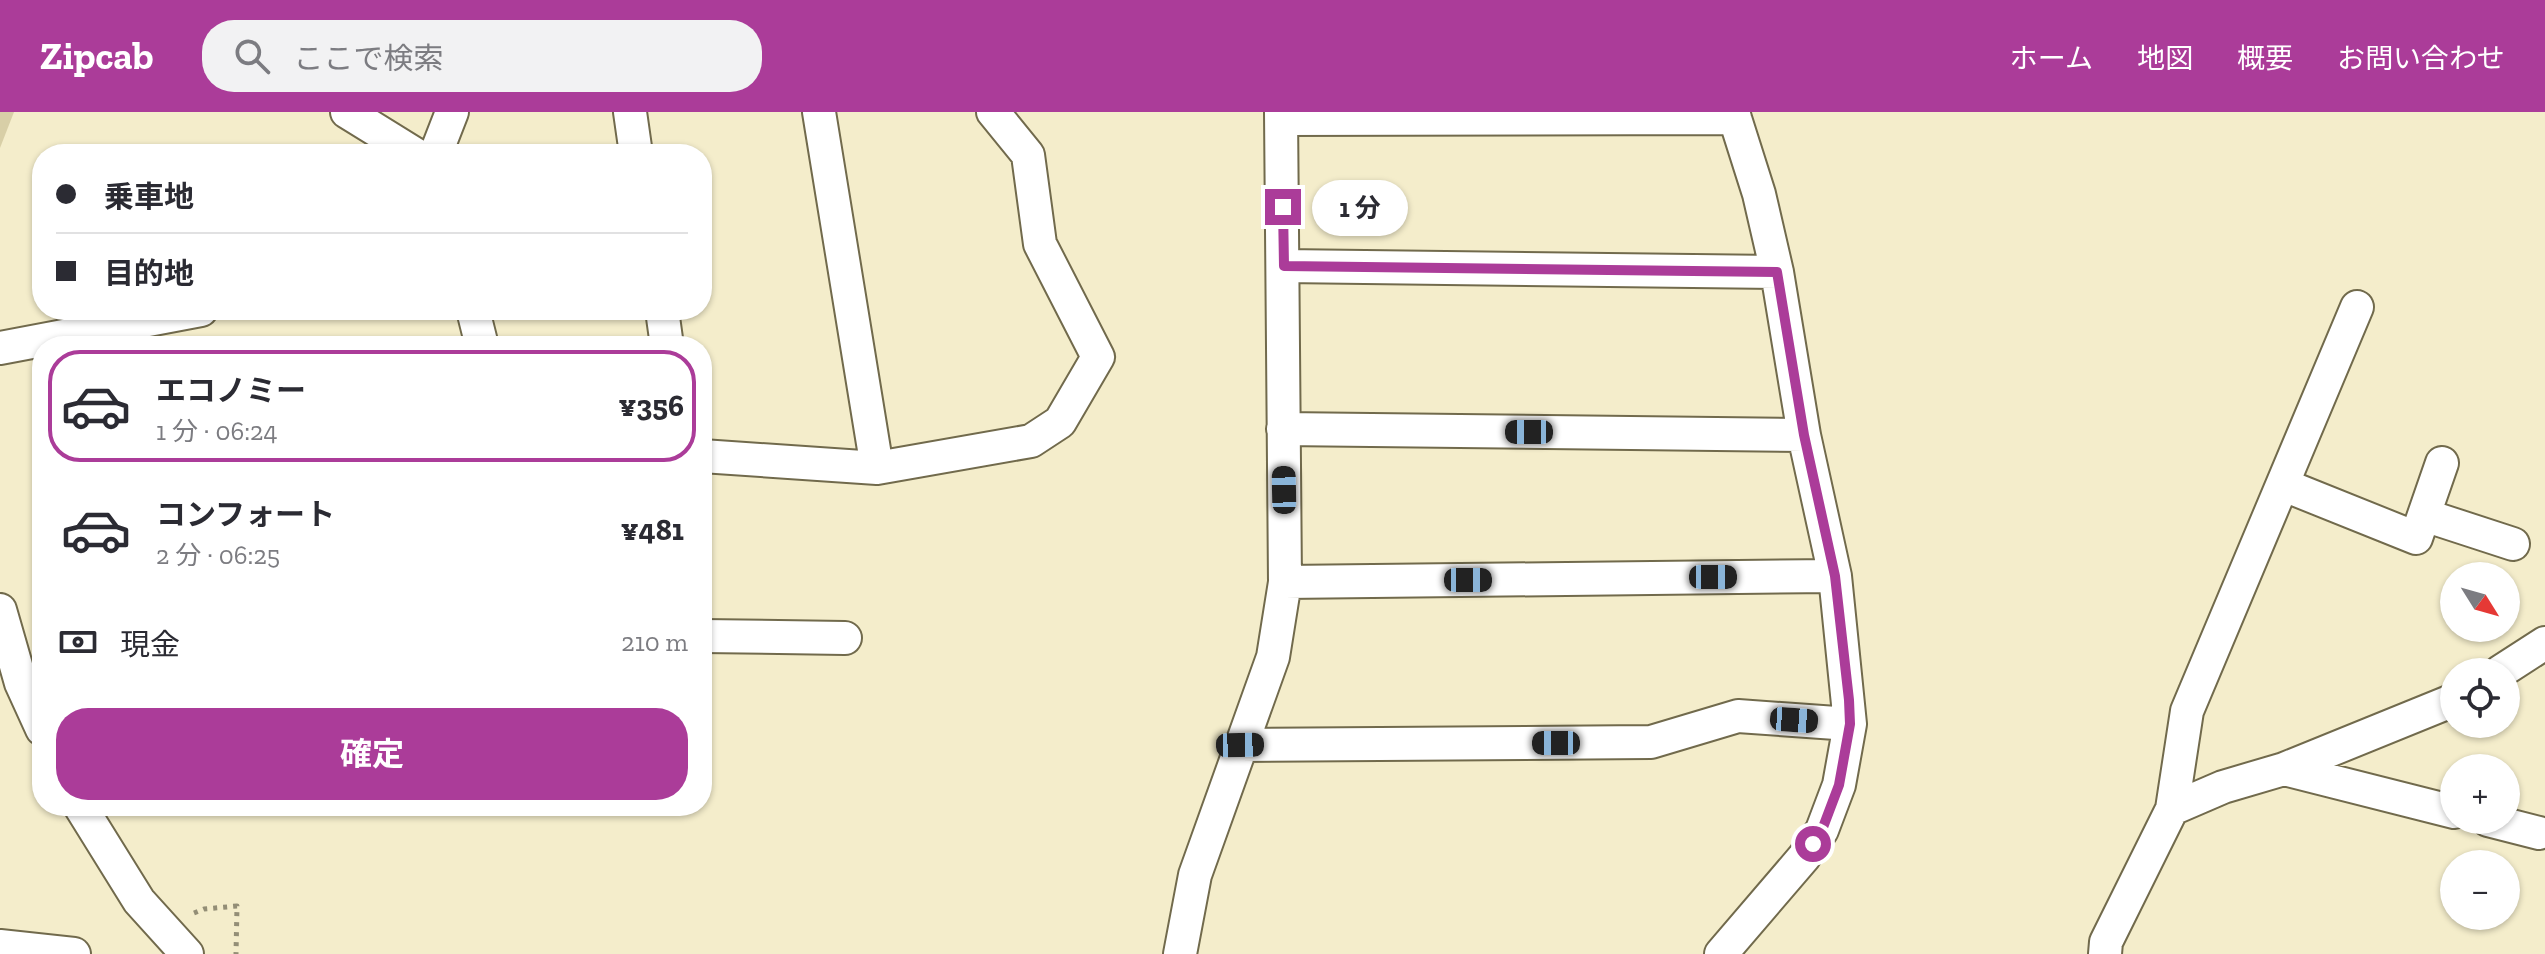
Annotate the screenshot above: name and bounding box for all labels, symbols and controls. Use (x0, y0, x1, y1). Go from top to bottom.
search box (202, 20, 762, 92)
text: Zipcab (40, 33, 154, 79)
icon: search (230, 34, 274, 78)
text: ここで検索 (294, 41, 444, 77)
text: ホーム (2010, 42, 2093, 75)
text: 地図 (2137, 42, 2193, 75)
text: 概要 (2237, 42, 2293, 75)
text: お問い合わせ (2337, 42, 2505, 75)
text: 乗車地 (104, 179, 194, 215)
callout: 1 分 (1311, 179, 1407, 235)
route end (1265, 189, 1301, 225)
text: 1 分 (1339, 192, 1381, 224)
text: 目的地 (104, 256, 194, 292)
icon: car (60, 370, 132, 442)
text: エコノミー (156, 373, 306, 409)
text: ¥356 (618, 388, 684, 424)
text: 1 分 · 06:24 (156, 415, 277, 447)
car (1505, 420, 1553, 444)
car (1272, 466, 1296, 514)
icon: car (60, 494, 132, 566)
text: コンフォート (156, 497, 335, 533)
text: ¥481 (621, 512, 684, 548)
text: 2 分 · 06:25 (156, 539, 280, 571)
north arrow (2440, 562, 2520, 642)
map controls (2440, 562, 2520, 930)
car (1689, 565, 1737, 589)
car (1444, 568, 1492, 592)
icon: cash (56, 620, 100, 664)
text: 210 m (621, 626, 688, 658)
text: 現金 (120, 627, 180, 663)
button: locate (2440, 658, 2520, 738)
car (1769, 706, 1819, 734)
button: 確定 (56, 708, 688, 800)
car (1532, 731, 1580, 755)
car (1216, 733, 1264, 757)
button: + (2440, 754, 2520, 834)
route start (1795, 826, 1831, 862)
button: − (2440, 850, 2520, 930)

